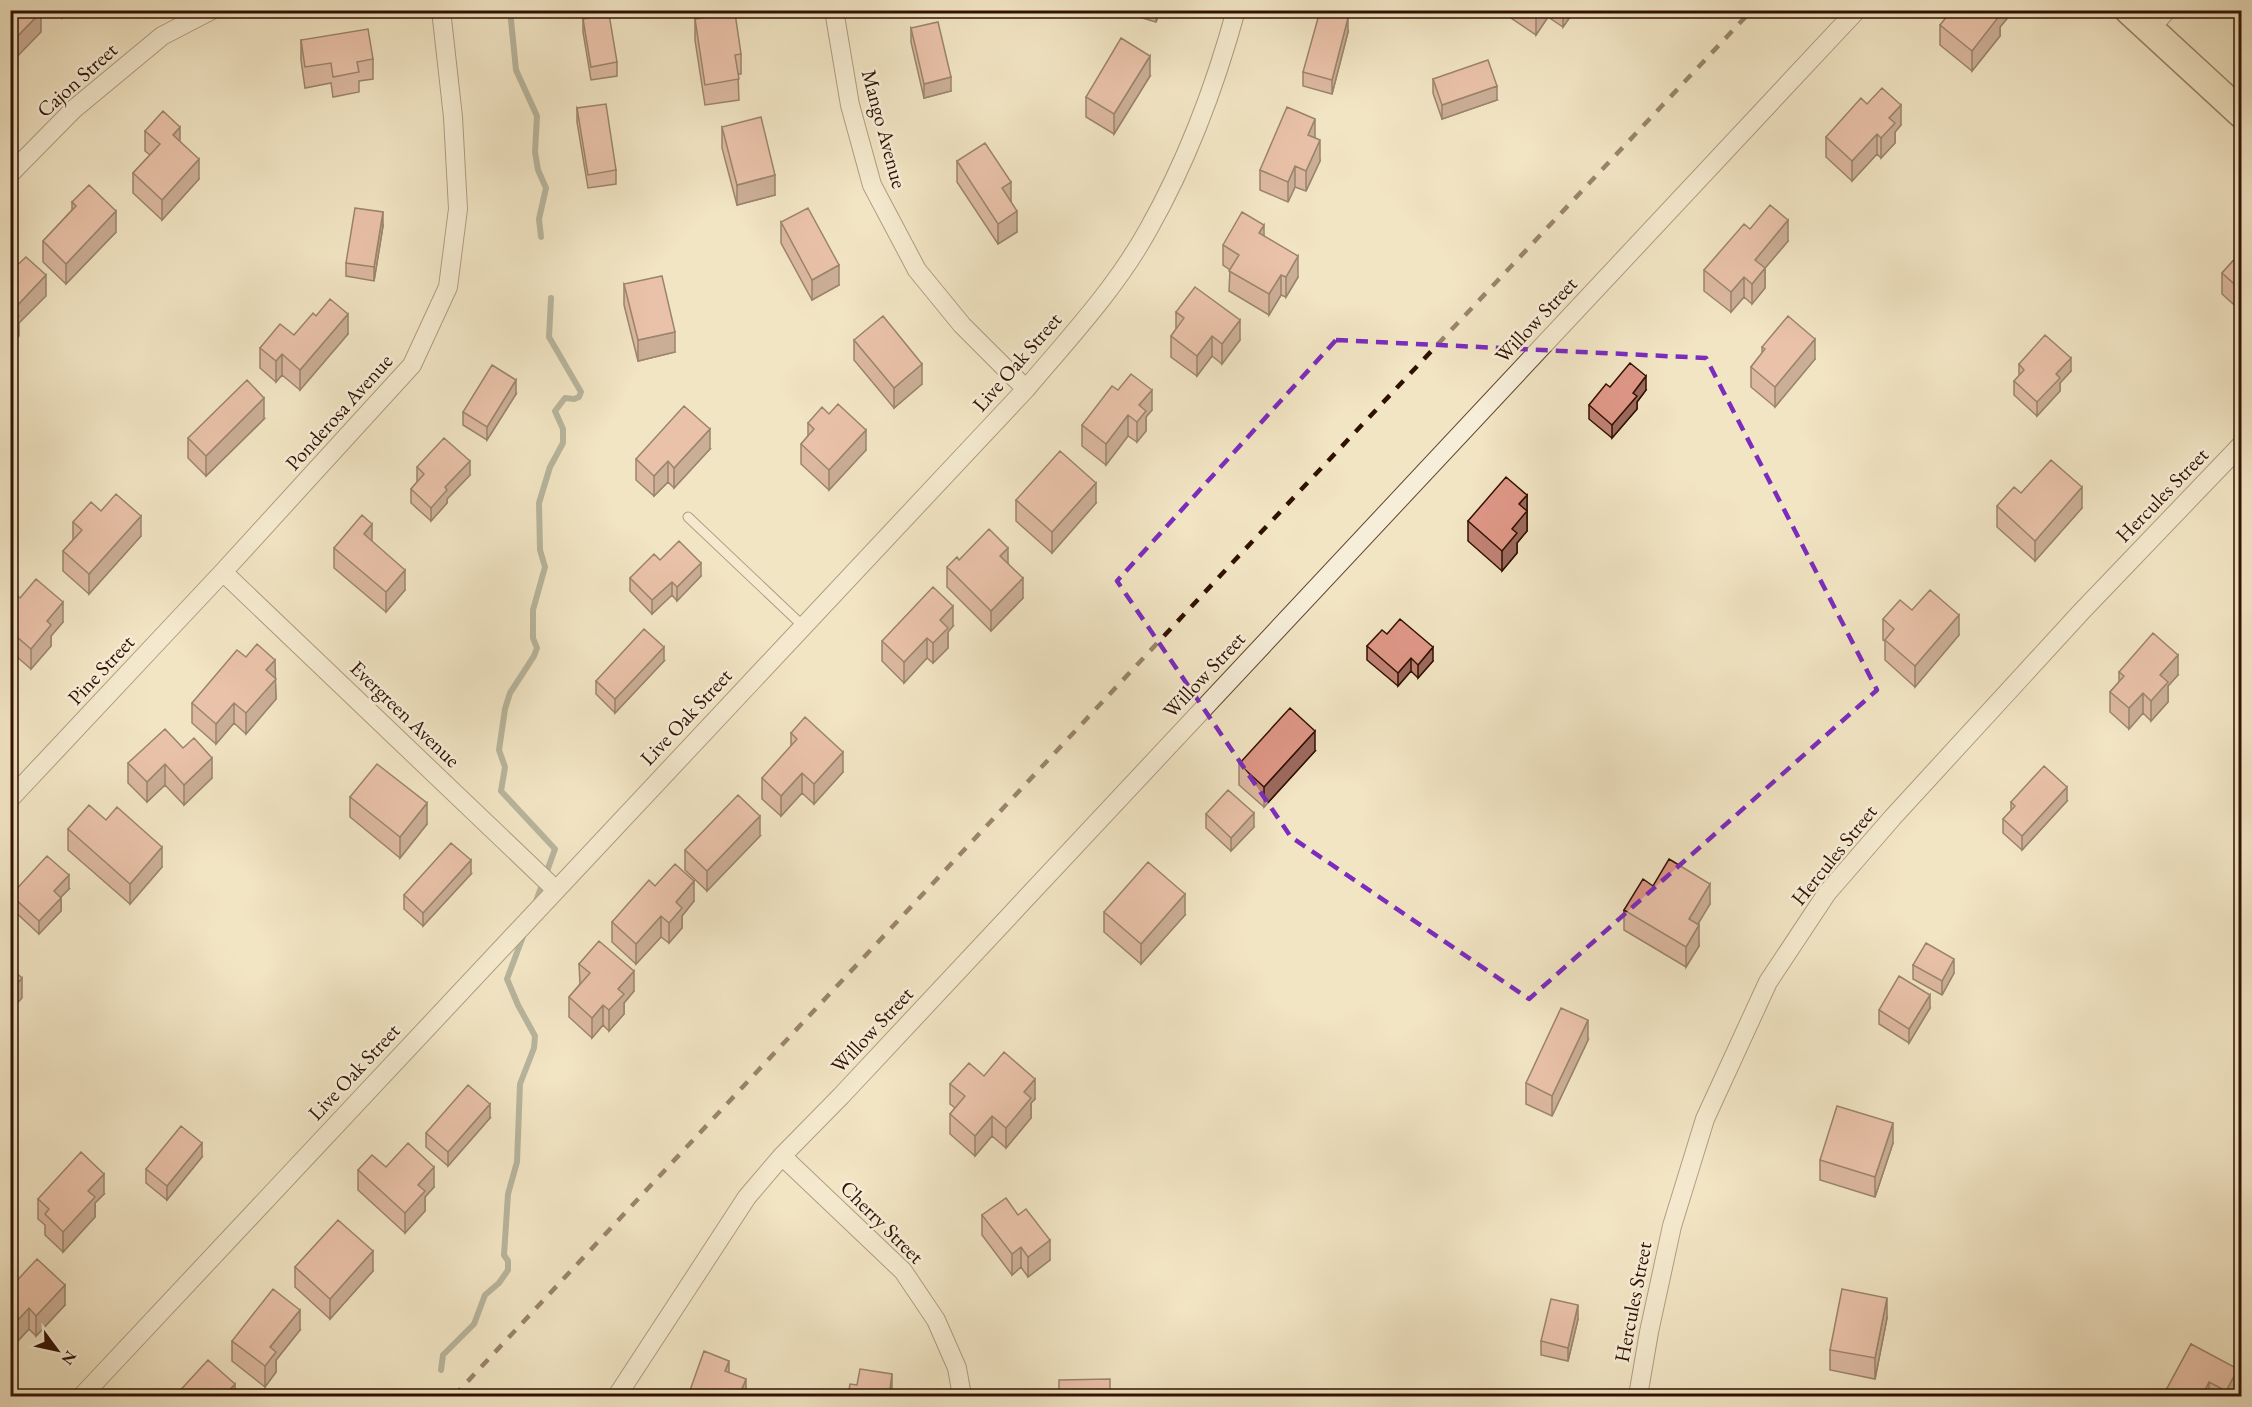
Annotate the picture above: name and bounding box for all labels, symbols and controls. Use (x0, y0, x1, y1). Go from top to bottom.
street label: Cajon Street (31, 36, 123, 123)
street label: Mango Avenue (856, 66, 913, 191)
street label: Willow Street (1489, 270, 1583, 369)
street label: Live Oak Street (966, 306, 1067, 417)
street label: Ponderosa Avenue (279, 348, 398, 476)
street label: Hercules Street (2109, 441, 2214, 548)
street label: Willow Street (1157, 625, 1251, 724)
street label: Pine Street (61, 629, 140, 710)
street label: Evergreen Avenue (345, 654, 466, 773)
street label: Live Oak Street (634, 662, 738, 771)
street label: Hercules Street (1785, 798, 1883, 911)
street label: Willow Street (825, 980, 919, 1079)
street label: Live Oak Street (302, 1017, 406, 1126)
street label: Cherry Street (835, 1174, 930, 1269)
street label: Hercules Street (1608, 1239, 1657, 1364)
north arrow (27, 1320, 87, 1380)
text: N (57, 1347, 81, 1369)

